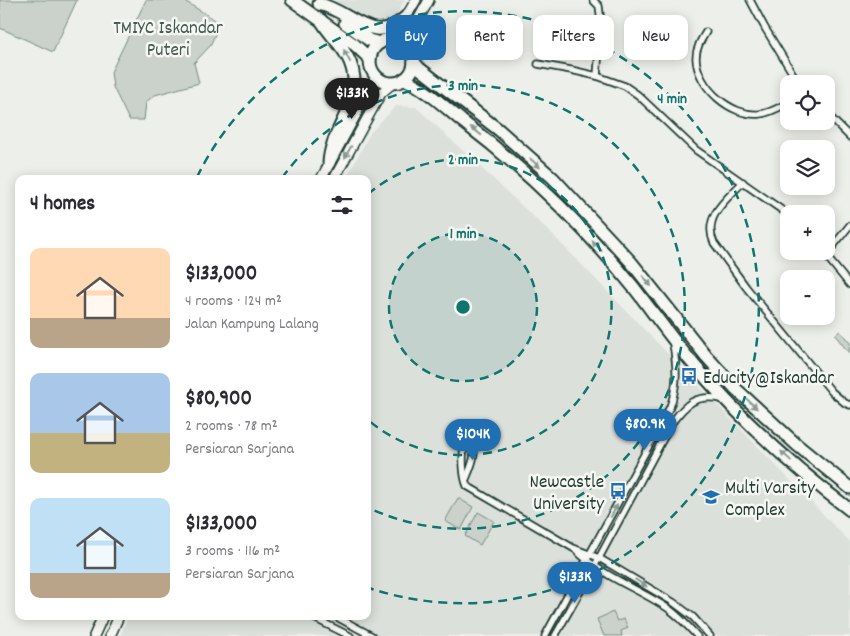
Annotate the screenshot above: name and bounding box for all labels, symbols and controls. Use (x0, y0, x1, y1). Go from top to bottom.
chip: Buy (386, 15, 446, 60)
chip: Rent (456, 15, 523, 60)
chip: Filters (533, 15, 614, 60)
chip: New (624, 15, 688, 60)
park label: TMIYC Iskandar Puteri (113, 16, 223, 65)
one-way arrow (343, 49, 351, 64)
map controls (780, 75, 835, 325)
button: locate (780, 75, 835, 130)
text: 3 min (448, 76, 478, 98)
pin: $133K (317, 78, 387, 120)
text: $133K (335, 82, 369, 105)
text: 4 min (657, 89, 687, 111)
one-way arrow (470, 126, 483, 137)
button: layers (780, 140, 835, 195)
one-way arrow (344, 146, 353, 159)
text: 2 min (448, 150, 478, 172)
one-way arrow (529, 157, 541, 169)
text: 4 homes (30, 190, 95, 220)
icon: filters (328, 191, 356, 219)
button: + (780, 205, 835, 260)
text: 1 min (450, 224, 476, 246)
one-way arrow (591, 241, 603, 253)
text: $133,000 (185, 260, 257, 290)
icon: home (70, 268, 130, 328)
button: − (780, 270, 835, 325)
one-way arrow (641, 274, 652, 287)
text: 4 rooms · 124 m² (185, 290, 282, 313)
centre of rings (454, 298, 472, 316)
text: Jalan Kampung Lalang (185, 313, 319, 336)
bus stop icon: Educity@Iskandar (679, 366, 699, 386)
place label: Educity@Iskandar (703, 366, 834, 393)
text: $80,900 (185, 385, 252, 415)
icon: home (70, 393, 130, 453)
one-way arrow (746, 398, 758, 410)
pin: $80.9K (604, 408, 686, 451)
text: $80.9K (625, 413, 665, 436)
text: 2 rooms · 78 m² (185, 415, 278, 438)
pin: $104K (438, 418, 508, 461)
text: $104K (456, 423, 490, 446)
text: Persiaran Sarjana (185, 438, 294, 461)
one-way arrow (780, 450, 792, 462)
place label: Newcastle University (530, 470, 604, 519)
place label: Multi Varsity Complex (725, 476, 815, 525)
bus stop icon: Newcastle University (608, 481, 628, 501)
school or university icon: Multi Varsity Complex (701, 487, 721, 507)
one-way arrow (610, 504, 618, 518)
text: $133,000 (185, 510, 257, 540)
icon: home (70, 518, 130, 578)
text: 3 rooms · 116 m² (185, 540, 280, 563)
pin: $133K (540, 562, 610, 604)
text: Persiaran Sarjana (185, 563, 294, 586)
text: $133K (558, 566, 592, 589)
one-way arrow (635, 578, 648, 587)

